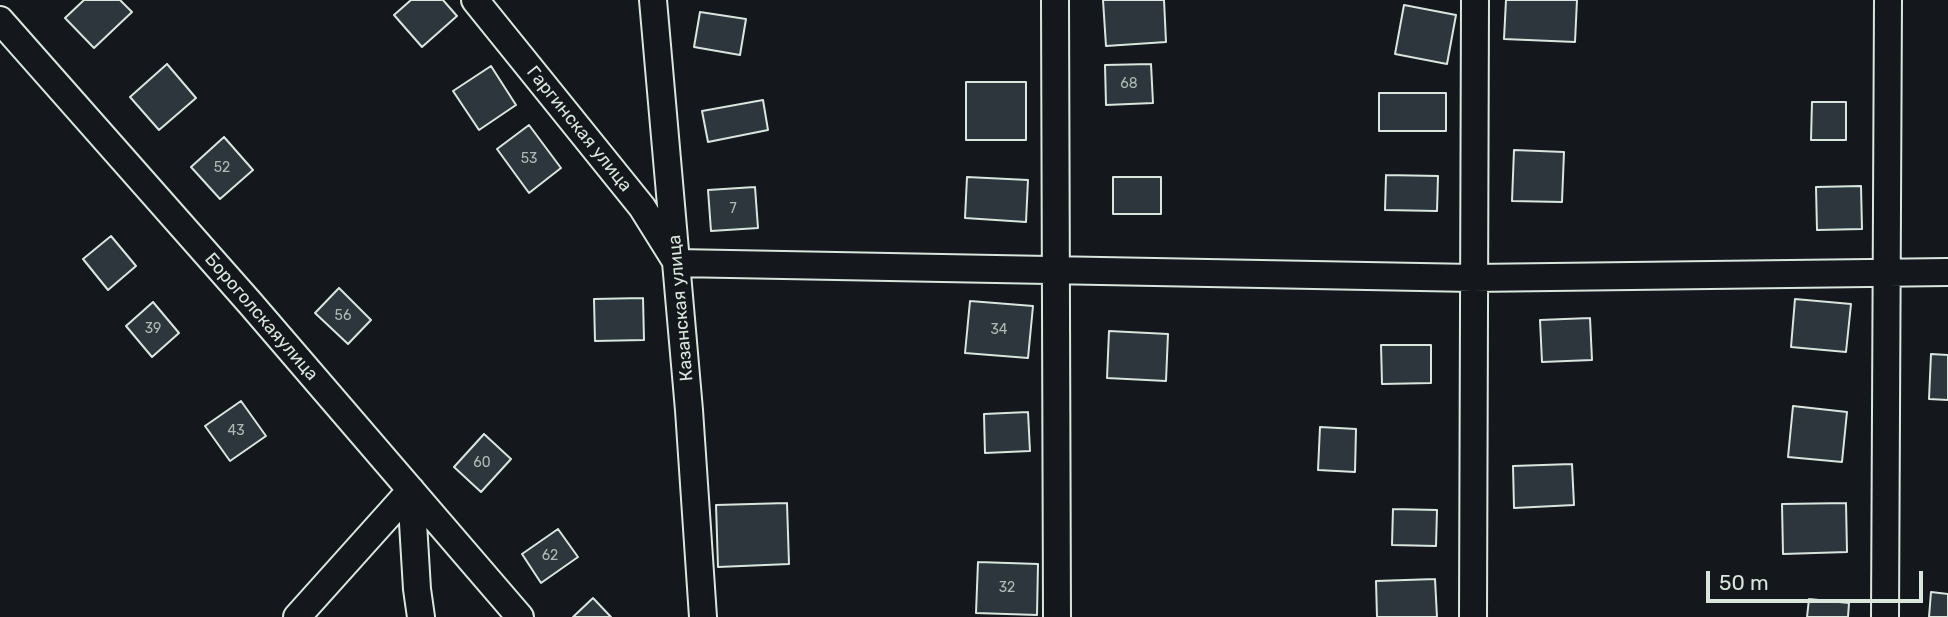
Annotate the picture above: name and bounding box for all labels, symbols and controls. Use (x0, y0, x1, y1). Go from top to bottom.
street label: Гаргинская улица (522, 62, 636, 196)
house number: 68 (1120, 76, 1138, 92)
house number: 53 (521, 151, 537, 167)
house number: 52 (214, 160, 230, 176)
house number: 7 (729, 201, 737, 217)
street label: Казанская улица (664, 234, 698, 382)
street label: Бороголскаяулица (200, 249, 322, 385)
house number: 56 (335, 308, 351, 324)
house number: 39 (145, 321, 161, 337)
house number: 34 (990, 322, 1008, 338)
house number: 43 (227, 423, 245, 439)
house number: 60 (473, 455, 491, 471)
house number: 62 (542, 548, 558, 564)
scale bar (1710, 558, 1927, 602)
text: 50 m (1719, 570, 1769, 595)
house number: 32 (999, 580, 1015, 596)

